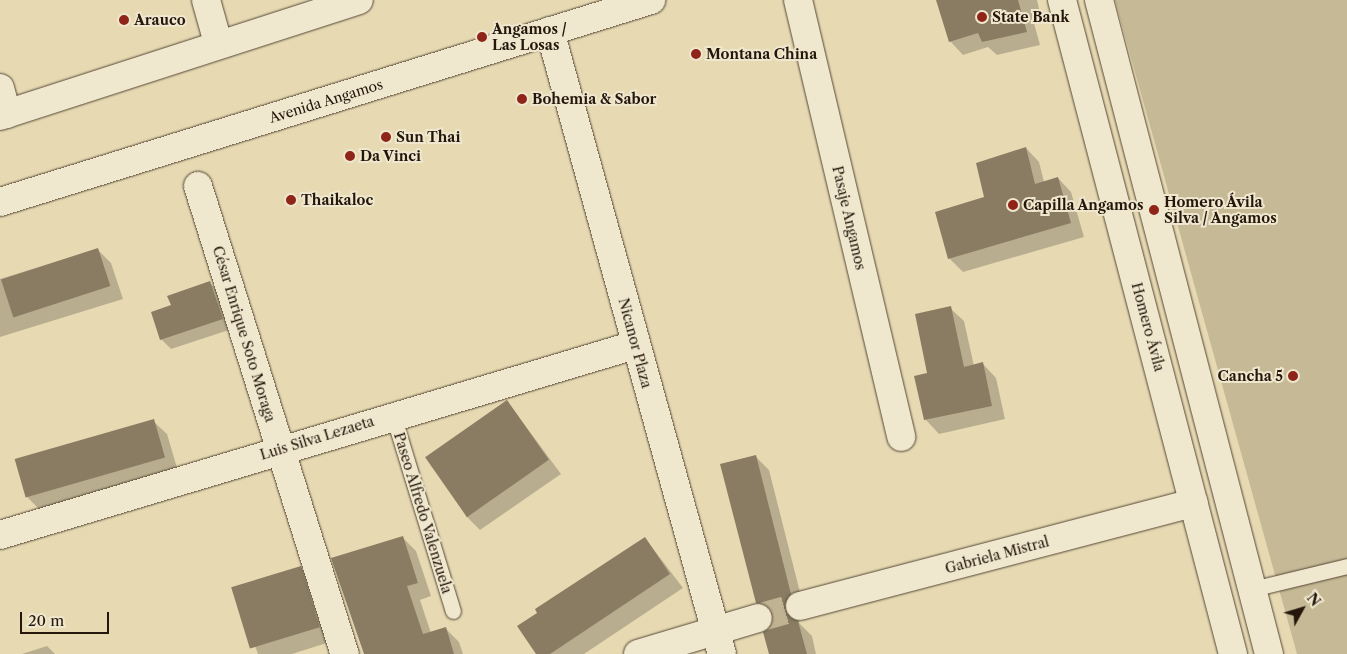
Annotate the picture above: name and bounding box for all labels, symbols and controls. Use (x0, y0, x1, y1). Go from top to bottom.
place label: State Bank (992, 9, 1070, 25)
marker: State Bank (976, 11, 988, 23)
place label: Arauco (134, 12, 186, 28)
marker: Arauco (118, 14, 130, 26)
place label: Angamos / Las Losas (492, 21, 567, 54)
marker: Angamos / Las Losas (476, 31, 488, 43)
place label: Montana China (706, 46, 817, 62)
marker: Montana China (690, 48, 702, 60)
street label: Avenida Angamos (267, 76, 385, 126)
place label: Bohemia & Sabor (532, 91, 657, 107)
marker: Bohemia & Sabor (516, 93, 528, 105)
place label: Sun Thai (396, 129, 461, 145)
marker: Sun Thai (380, 131, 392, 143)
place label: Da Vinci (360, 148, 422, 164)
marker: Da Vinci (344, 150, 356, 162)
street label: Pasaje Angamos (829, 164, 869, 272)
place label: Thaikaloc (301, 192, 373, 208)
marker: Thaikaloc (285, 194, 297, 206)
place label: Homero Ávila Silva / Angamos (1164, 194, 1277, 226)
place label: Capilla Angamos (1023, 197, 1144, 213)
marker: Capilla Angamos (1007, 199, 1019, 211)
marker: Homero Ávila Silva / Angamos (1148, 204, 1160, 216)
street label: César Enrique Soto Moraga (209, 244, 279, 424)
street label: Homero Ávila (1128, 280, 1168, 374)
street label: Nicanor Plaza (615, 296, 655, 390)
place label: Cancha 5 (1217, 368, 1283, 384)
marker: Cancha 5 (1287, 370, 1299, 382)
street label: Luis Silva Lezaeta (258, 413, 376, 463)
street label: Paseo Alfredo Valenzuela (390, 430, 456, 596)
street label: Gabriela Mistral (943, 533, 1051, 577)
north arrow (1277, 584, 1327, 634)
text: N (1303, 589, 1324, 610)
scale bar (22, 602, 111, 634)
text: 20 m (28, 611, 64, 630)

